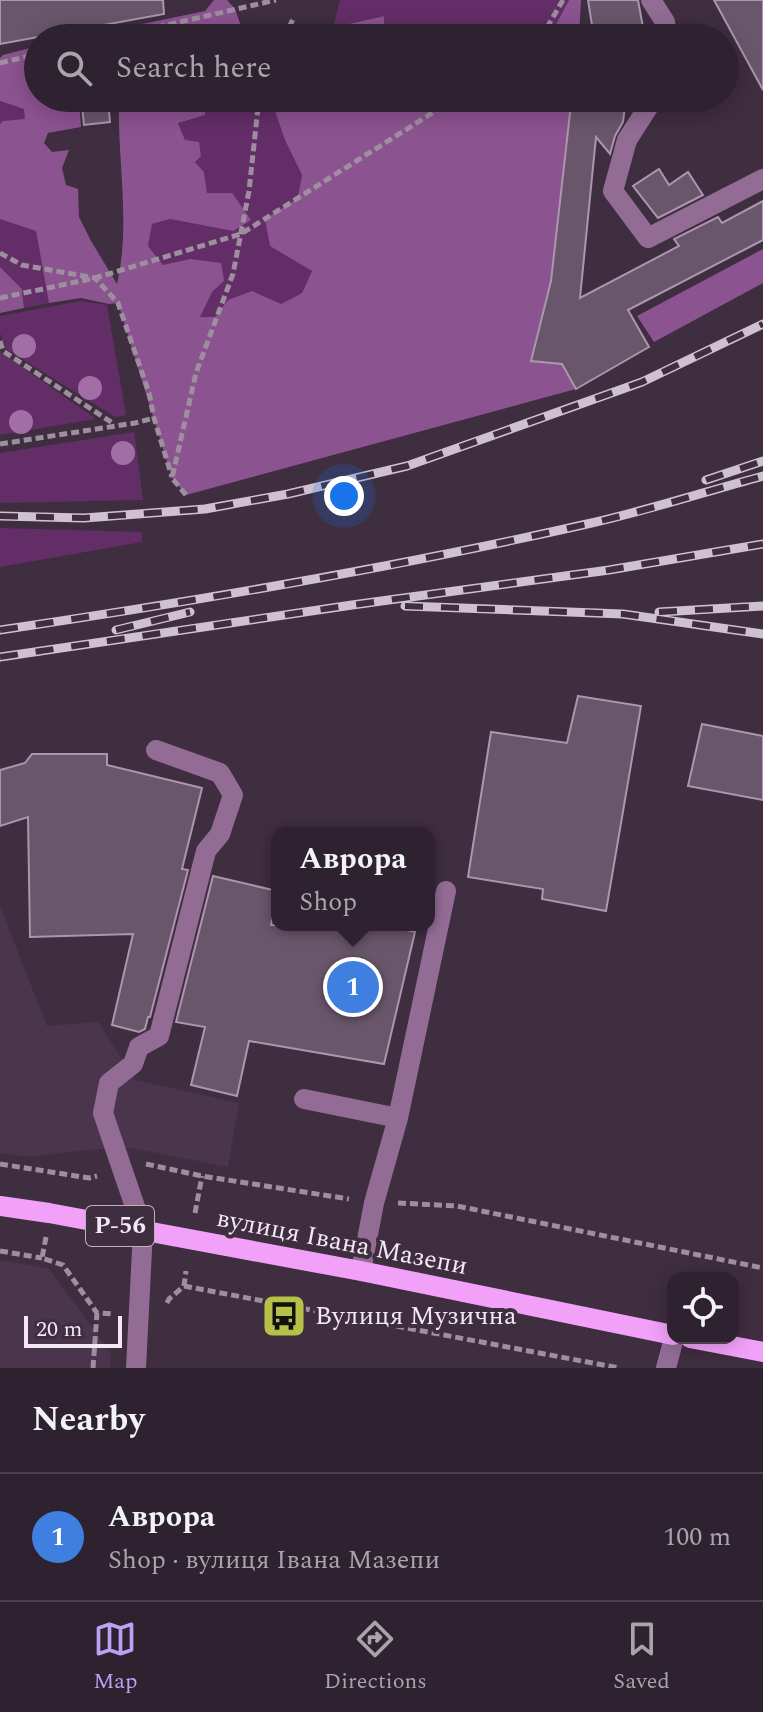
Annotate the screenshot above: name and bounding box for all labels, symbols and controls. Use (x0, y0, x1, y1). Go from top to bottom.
search box (24, 24, 739, 112)
text: Search here (116, 45, 272, 91)
icon: search (52, 46, 96, 90)
your location (324, 476, 364, 516)
popup (271, 827, 435, 931)
text: Аврора (299, 836, 407, 882)
text: Shop (299, 882, 357, 922)
pin: 1 (327, 957, 379, 1017)
street label: вулиця Івана Мазепи (213, 1198, 471, 1286)
road number: Р-56 (86, 1206, 154, 1246)
map controls (667, 1272, 739, 1344)
button: locate (667, 1272, 739, 1344)
bus stop icon: Вулиця Музична (260, 1292, 308, 1340)
place label: Вулиця Музична (315, 1296, 517, 1336)
scale bar (24, 1312, 122, 1348)
text: 20 m (36, 1313, 82, 1346)
text: Nearby (32, 1394, 145, 1446)
text: Аврора (108, 1494, 215, 1540)
text: 1 (51, 1517, 65, 1557)
text: 100 m (663, 1517, 731, 1557)
text: Shop · вулиця Івана Мазепи (108, 1540, 440, 1580)
tab: Map (93, 1617, 138, 1698)
tab: Directions (324, 1617, 427, 1698)
tab: Saved (613, 1617, 670, 1698)

